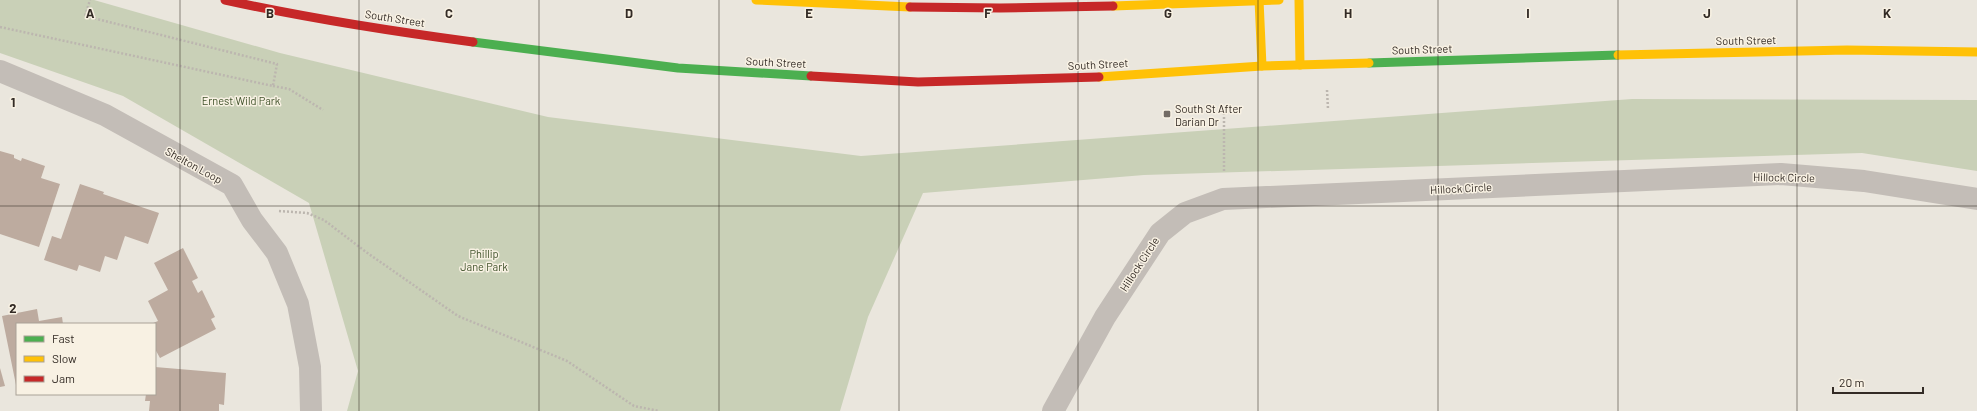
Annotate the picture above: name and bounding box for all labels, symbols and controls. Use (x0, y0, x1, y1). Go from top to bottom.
text: A (86, 5, 95, 21)
text: B (266, 5, 274, 21)
text: C (445, 5, 453, 21)
text: D (625, 5, 633, 21)
text: E (805, 5, 813, 21)
text: F (984, 5, 992, 21)
text: G (1164, 5, 1172, 21)
text: H (1344, 5, 1352, 21)
text: I (1526, 5, 1530, 21)
text: J (1703, 5, 1711, 21)
text: K (1883, 5, 1891, 21)
street label: South Street (364, 7, 426, 29)
street label: South Street (1716, 33, 1776, 47)
street label: South Street (1392, 41, 1452, 57)
street label: South Street (745, 54, 807, 70)
street label: South Street (1067, 56, 1129, 72)
text: 1 (11, 94, 15, 110)
park label: Ernest Wild Park (202, 94, 281, 107)
place label: South St After Darian Dr (1175, 102, 1242, 128)
marker: South St After Darian Dr (1162, 109, 1172, 119)
street label: Shelton Loop (163, 144, 225, 186)
street label: Hillock Circle (1753, 170, 1815, 184)
street label: Hillock Circle (1430, 180, 1492, 196)
street label: Hillock Circle (1117, 234, 1161, 294)
park label: Phillip Jane Park (460, 247, 508, 273)
text: 2 (9, 300, 17, 316)
legend (16, 323, 156, 395)
text: Fast (52, 331, 75, 345)
text: Slow (52, 351, 77, 365)
scale bar (1833, 369, 1923, 395)
text: Jam (52, 371, 75, 385)
text: 20 m (1839, 375, 1865, 389)

